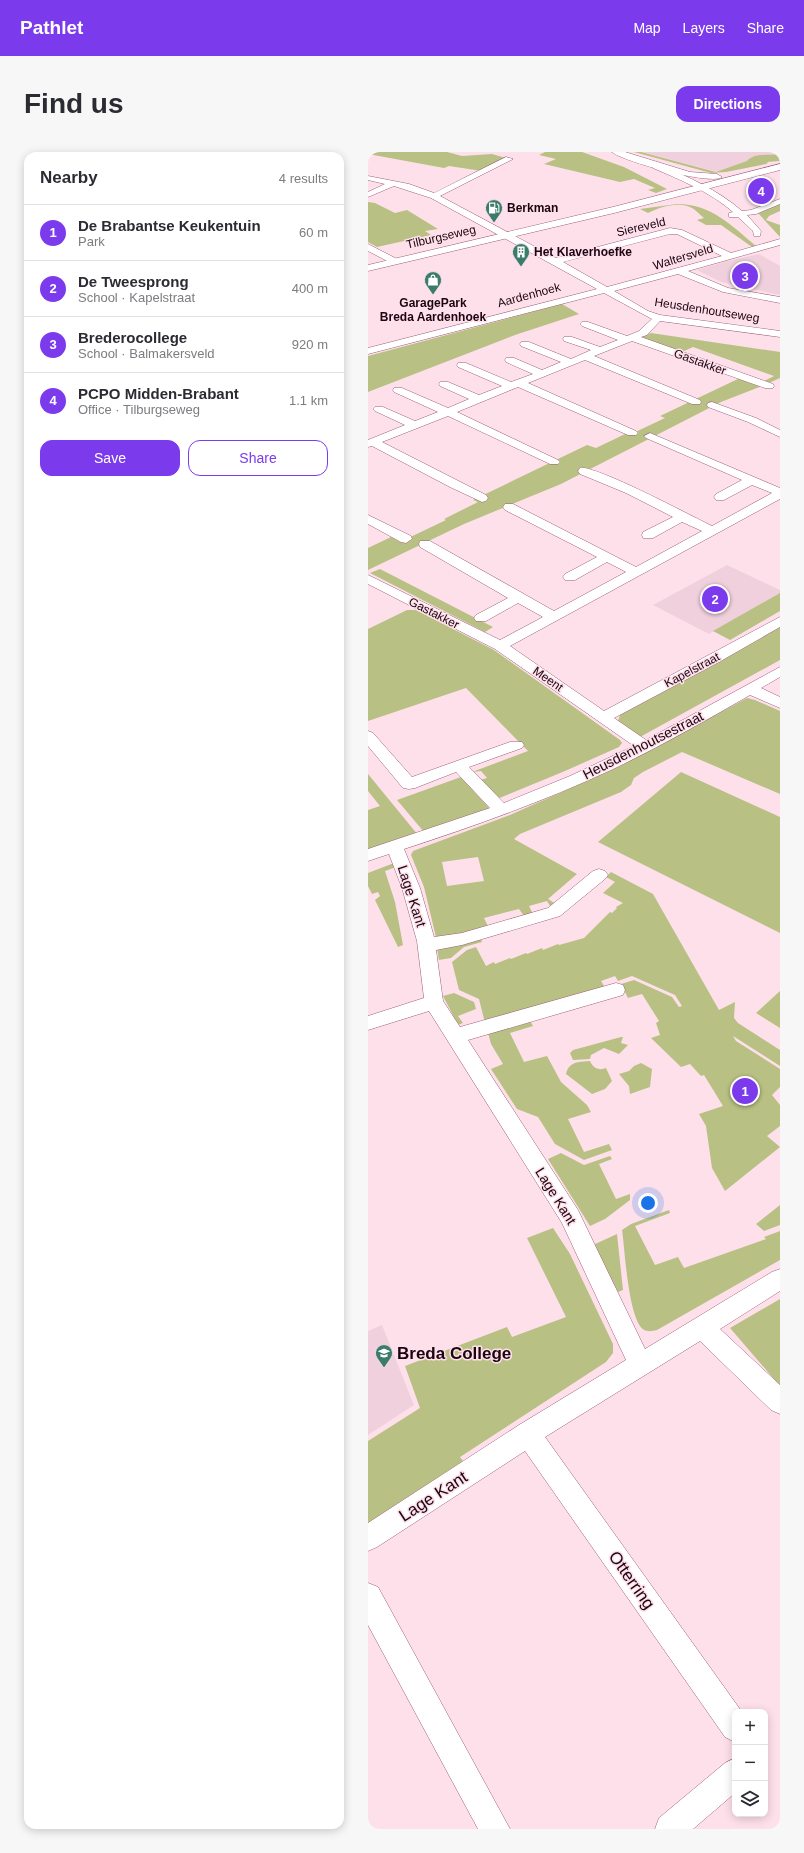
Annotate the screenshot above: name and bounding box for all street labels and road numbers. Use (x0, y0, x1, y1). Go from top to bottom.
street label: Siereveld (615, 215, 667, 239)
street label: Tilburgseweg (405, 222, 477, 252)
street label: Waltersveld (651, 241, 715, 273)
street label: Aardenhoek (496, 280, 563, 310)
street label: Heusdenhoutseweg (654, 295, 760, 325)
street label: Gastakker (672, 346, 728, 378)
street label: Gastakker (406, 594, 462, 632)
street label: Kapelstraat (662, 649, 723, 690)
street label: Meent (530, 664, 566, 695)
street label: Heusdenhoutsestraat (580, 708, 706, 782)
street label: Lage Kant (395, 863, 430, 929)
street label: Lage Kant (532, 1165, 580, 1227)
street label: Lage Kant (396, 1467, 471, 1525)
street label: Otterring (605, 1548, 658, 1613)

